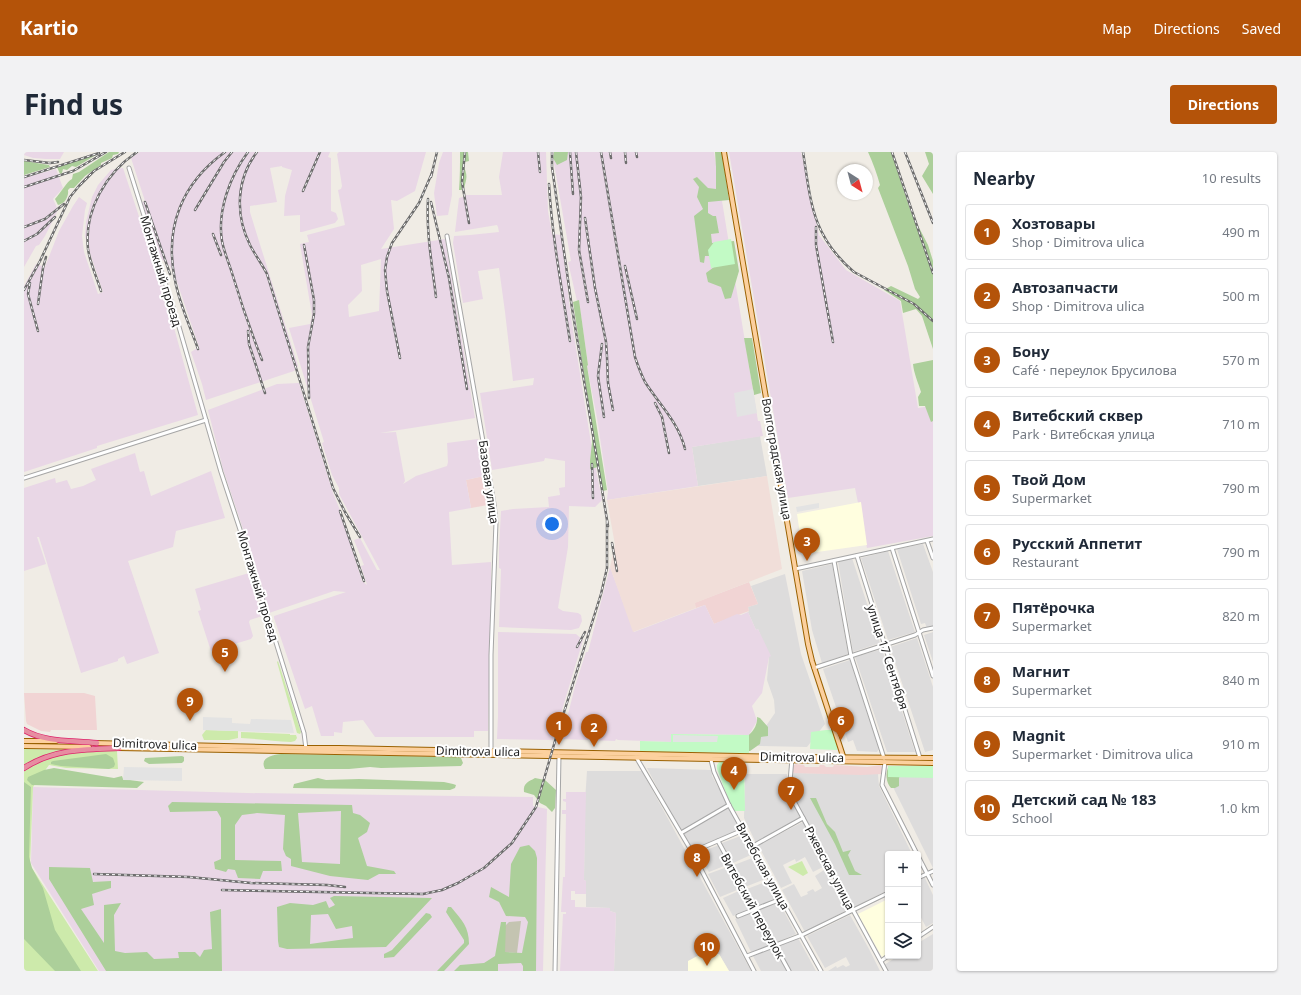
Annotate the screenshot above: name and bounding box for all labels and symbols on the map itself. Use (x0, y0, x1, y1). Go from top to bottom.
north arrow (837, 164, 873, 200)
street label: Монтажный проезд (136, 214, 186, 329)
street label: Волгоградская улица (758, 397, 796, 521)
street label: Базовая улица (475, 439, 503, 525)
your location (542, 514, 562, 534)
pin: 3 (794, 528, 820, 561)
street label: Монтажный проезд (233, 529, 283, 644)
street label: улица 17 Сентября (863, 602, 913, 712)
pin: 5 (212, 639, 238, 672)
pin: 9 (177, 688, 203, 721)
pin: 6 (828, 707, 854, 740)
pin: 1 (546, 712, 572, 745)
pin: 2 (581, 714, 607, 747)
street label: Dimitrova ulica (113, 734, 197, 754)
street label: Dimitrova ulica (436, 742, 520, 760)
street label: Dimitrova ulica (760, 748, 844, 766)
pin: 4 (721, 757, 747, 790)
pin: 7 (778, 777, 804, 810)
street label: Витебская улица (732, 819, 794, 913)
street label: Ржевская улица (801, 823, 859, 913)
pin: 8 (684, 844, 710, 877)
street label: Витебский переулок (717, 850, 789, 962)
pin: 10 (694, 933, 720, 966)

